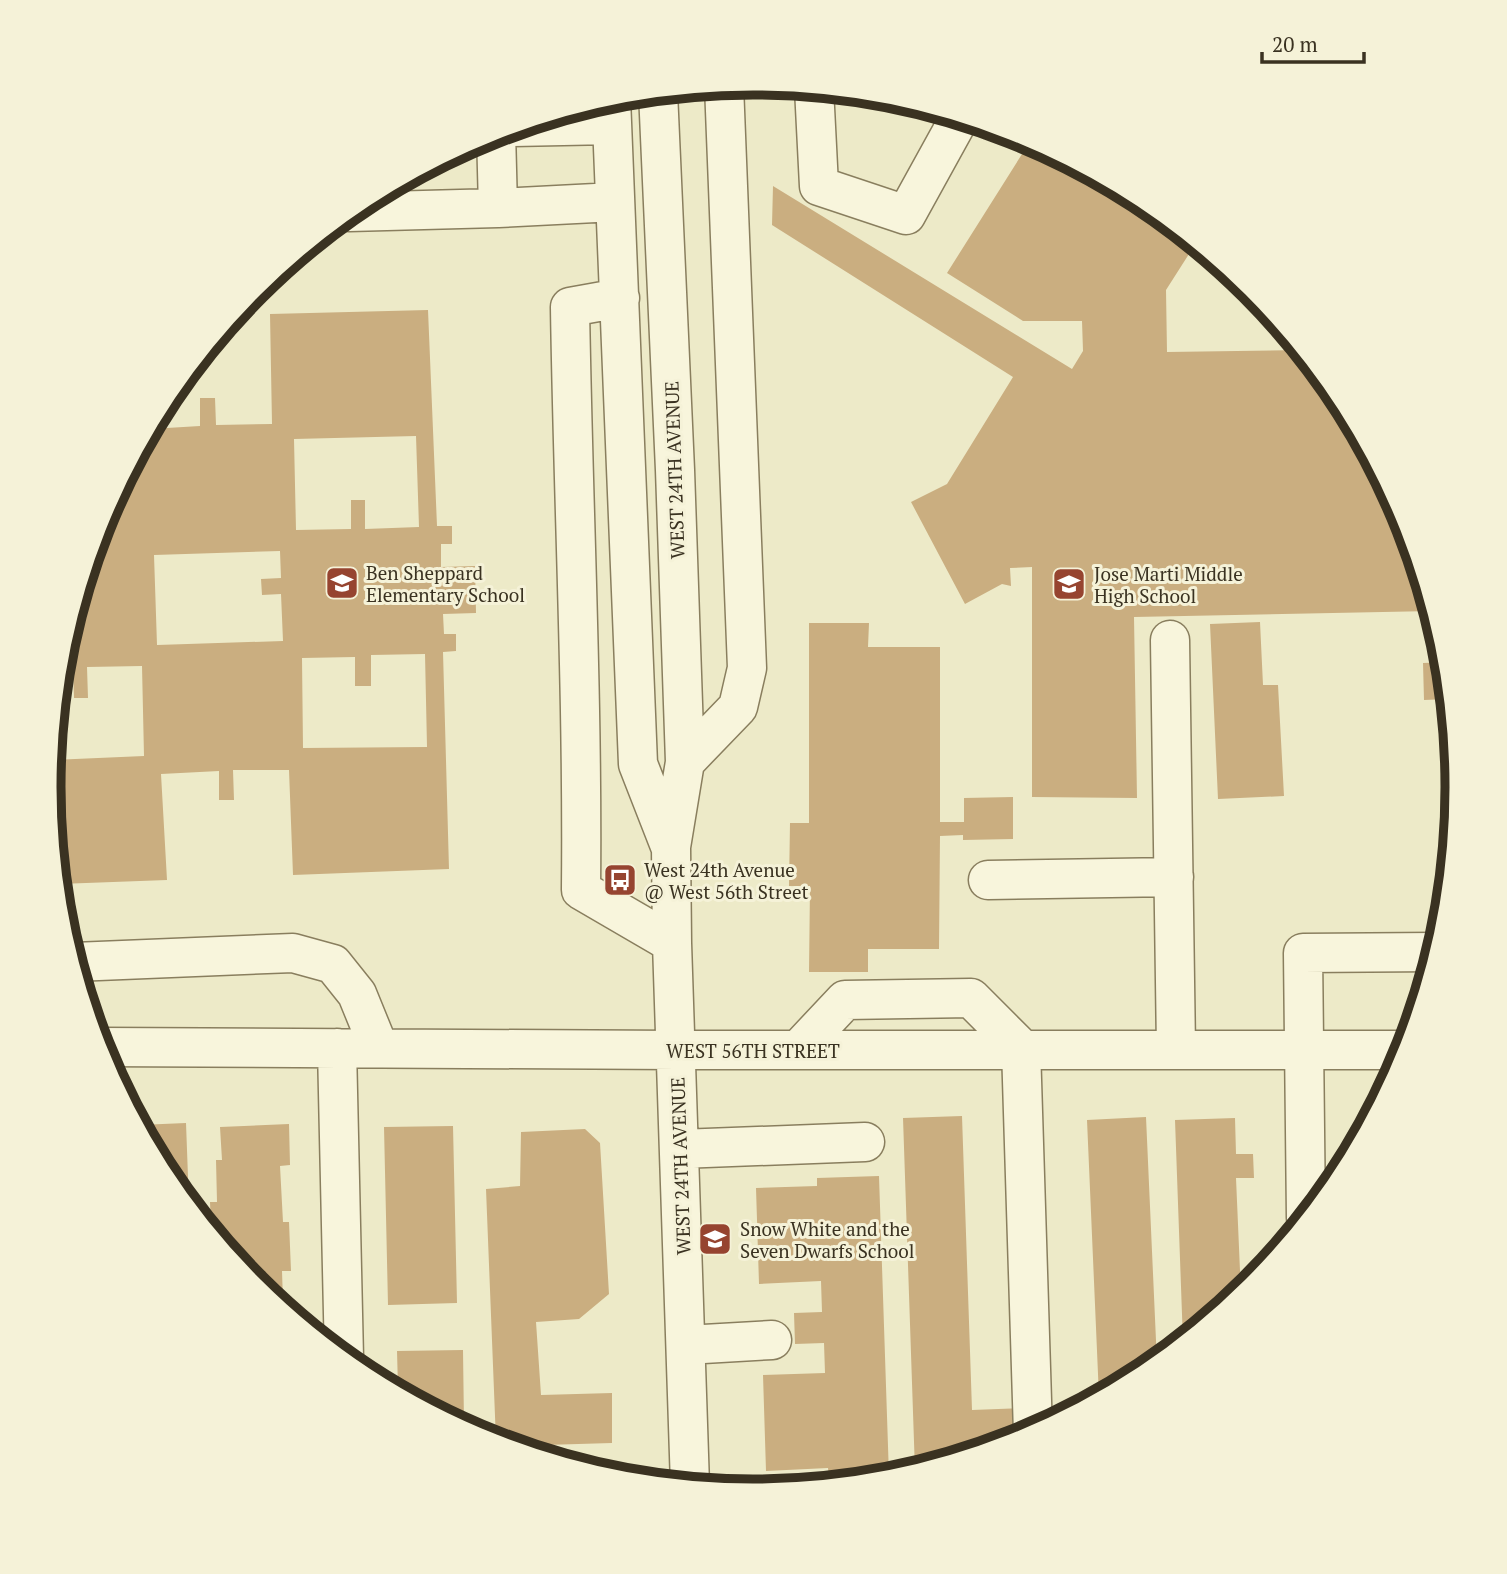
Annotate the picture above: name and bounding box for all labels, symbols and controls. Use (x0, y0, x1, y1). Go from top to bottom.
scale bar (1262, 21, 1364, 65)
text: 20 m (1272, 30, 1318, 58)
street label: WEST 24TH AVENUE (658, 380, 690, 560)
place label: Ben Sheppard Elementary School (366, 560, 525, 607)
place label: Jose Marti Middle High School (1094, 561, 1243, 608)
school or university icon: Ben Sheppard Elementary School (323, 564, 361, 602)
school or university icon: Jose Marti Middle High School (1050, 565, 1088, 603)
place label: West 24th Avenue @ West 56th Street (644, 857, 809, 904)
bus stop icon: West 24th Avenue @ West 56th Street (601, 861, 639, 899)
street label: WEST 56TH STREET (666, 1038, 840, 1063)
street label: WEST 24TH AVENUE (664, 1076, 696, 1256)
place label: Snow White and the Seven Dwarfs School (740, 1216, 915, 1263)
school or university icon: Snow White and the Seven Dwarfs School (696, 1220, 734, 1258)

